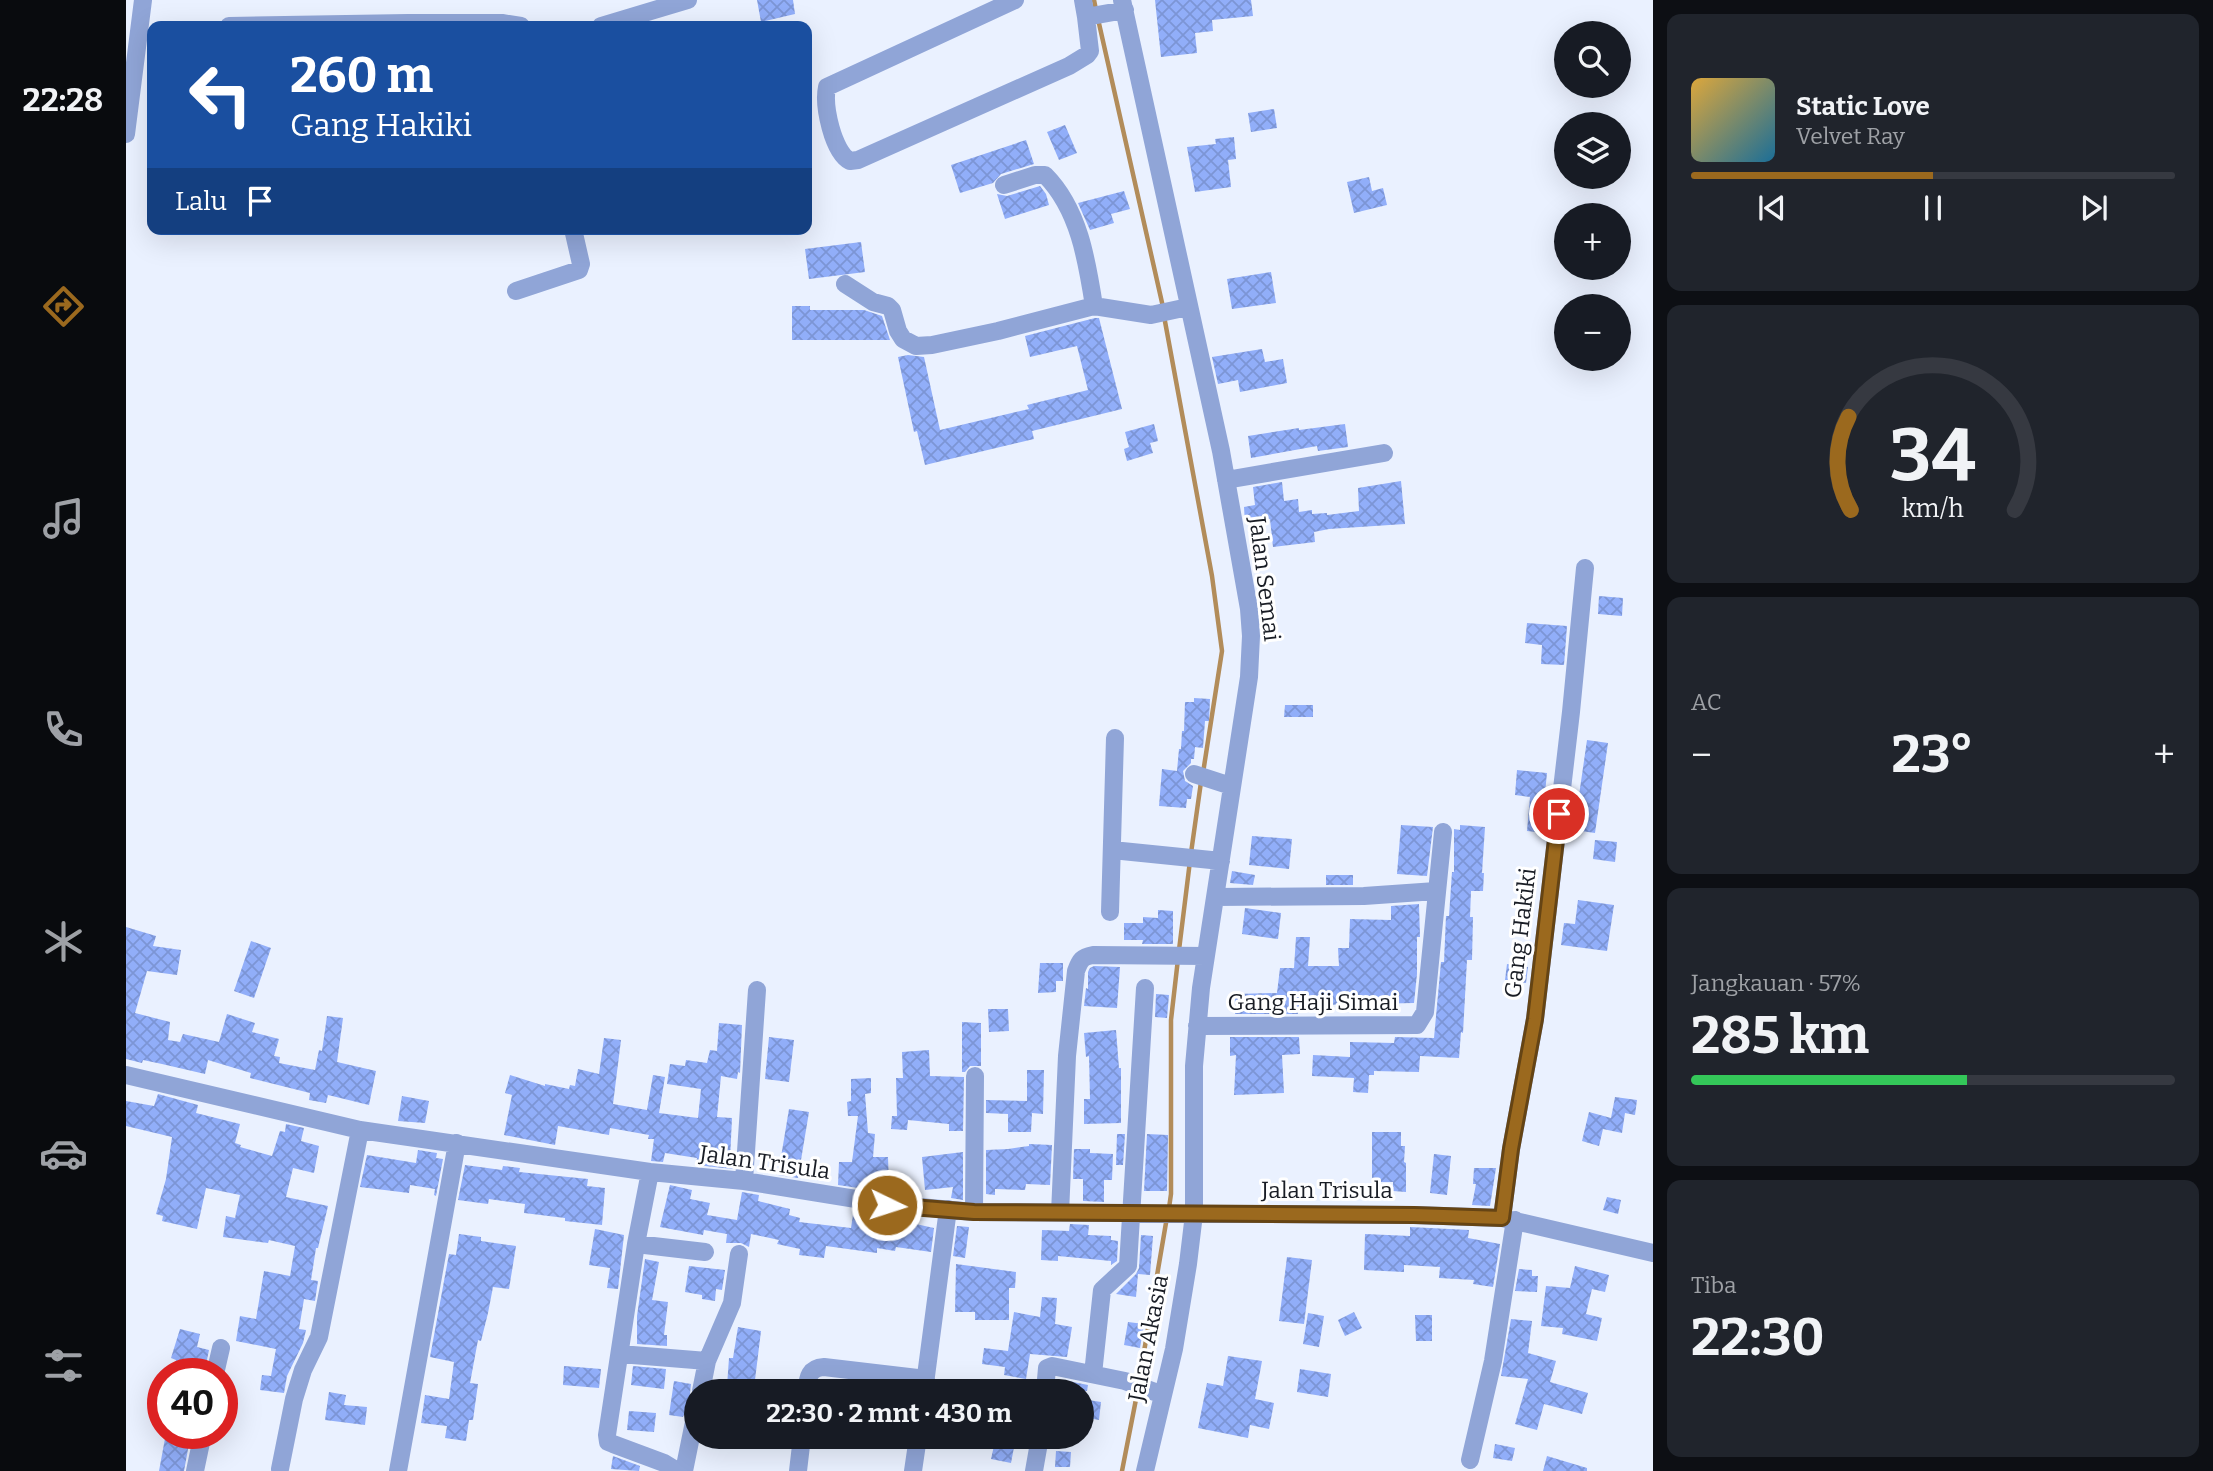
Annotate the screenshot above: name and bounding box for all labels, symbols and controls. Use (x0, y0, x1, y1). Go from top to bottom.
map controls (1554, 21, 1631, 371)
button: search (1554, 21, 1631, 98)
text: 260 m (290, 46, 433, 105)
icon: left (175, 49, 266, 140)
text: 22:28 (23, 81, 103, 119)
text: Static Love (1796, 91, 1930, 122)
text: Gang Hakiki (290, 106, 472, 144)
button: layers (1554, 112, 1631, 189)
text: Velvet Ray (1796, 122, 1905, 150)
icon: arrive (241, 182, 279, 220)
text: Lalu (175, 186, 227, 217)
icon: previous (1753, 189, 1791, 227)
icon: pause (1914, 189, 1952, 227)
icon: next (2075, 189, 2113, 227)
button: + (1554, 203, 1631, 280)
icon: directions (39, 282, 88, 331)
button: − (1554, 294, 1631, 371)
text: 34 (1890, 413, 1976, 500)
icon: music (39, 494, 88, 543)
text: km/h (1902, 494, 1964, 524)
street label: Jalan Semai (1243, 514, 1287, 643)
text: AC (1691, 688, 1722, 716)
icon: phone (39, 705, 88, 754)
text: 23° (1892, 723, 1974, 786)
text: − (1691, 732, 1712, 778)
text: + (2153, 732, 2175, 778)
pin (1529, 784, 1589, 844)
icon: arrive (1540, 795, 1578, 833)
street label: Gang Hakiki (1498, 866, 1542, 1000)
icon: climate (39, 917, 88, 966)
text: Jangkauan · 57% (1691, 969, 1861, 997)
street label: Gang Haji Simai (1228, 988, 1399, 1016)
text: 285 km (1691, 1004, 1869, 1067)
icon: car (39, 1129, 88, 1178)
street label: Jalan Trisula (697, 1139, 832, 1185)
position arrow (850, 1168, 924, 1242)
street label: Jalan Trisula (1260, 1176, 1393, 1204)
text: Tiba (1691, 1271, 1737, 1299)
street label: Jalan Akasia (1122, 1272, 1174, 1405)
text: 22:30 (1691, 1306, 1825, 1369)
icon: filters (39, 1341, 88, 1390)
speed limit sign: 40 (147, 1358, 238, 1449)
text: 22:30 · 2 mnt · 430 m (766, 1398, 1012, 1429)

